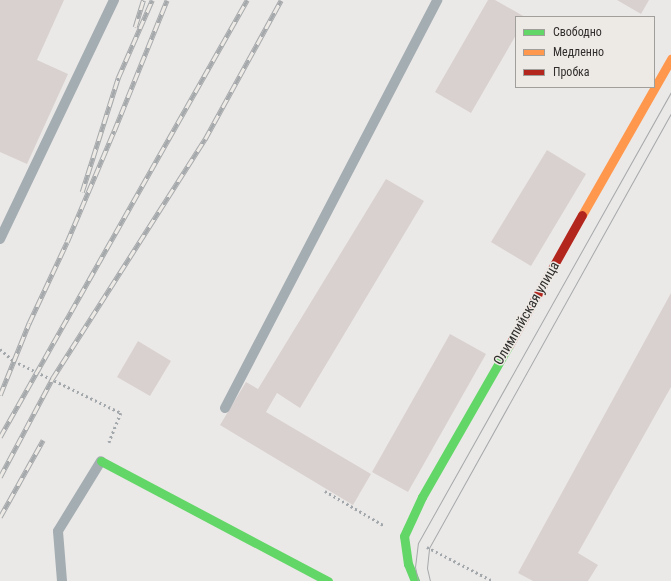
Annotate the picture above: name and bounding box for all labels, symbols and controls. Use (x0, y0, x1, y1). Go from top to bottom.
legend (515, 16, 655, 88)
text: Свободно (553, 25, 602, 39)
text: Медленно (553, 45, 604, 59)
text: Пробка (553, 65, 590, 79)
street label: Олимпийская улица (490, 258, 562, 368)

